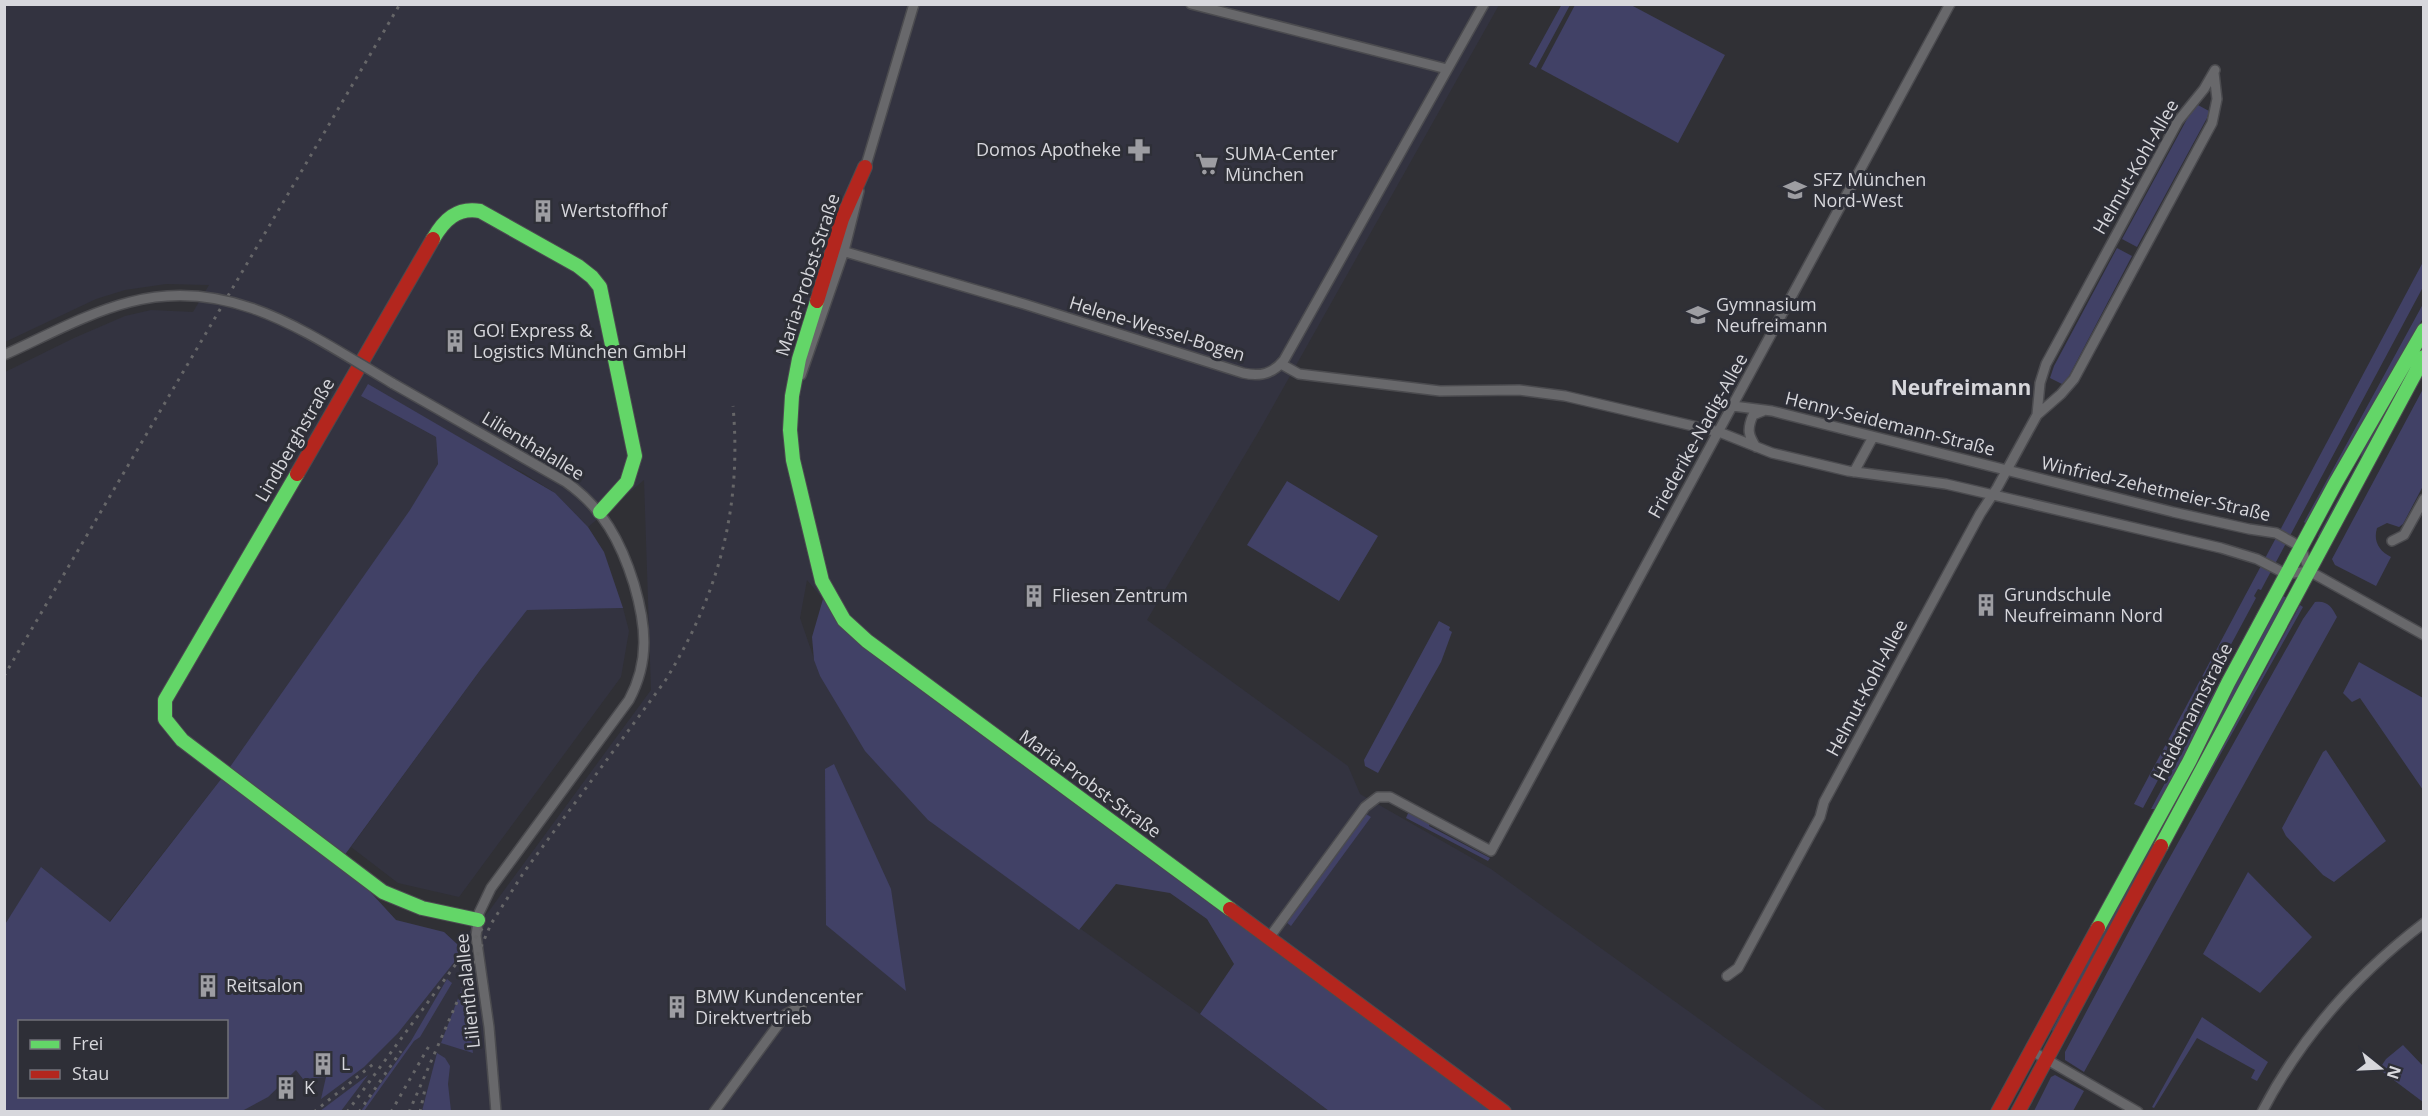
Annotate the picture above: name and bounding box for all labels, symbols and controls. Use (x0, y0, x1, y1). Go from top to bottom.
street label: Helmut-Kohl-Allee (2087, 95, 2183, 238)
place label: Domos Apotheke (976, 137, 1121, 161)
pharmacy icon: Domos Apotheke (1126, 137, 1152, 163)
place label: SUMA-Center München (1225, 141, 1338, 186)
supermarket icon: SUMA-Center München (1194, 151, 1220, 177)
place label: SFZ München Nord-West (1813, 167, 1926, 212)
school or university icon: SFZ München Nord-West (1782, 177, 1808, 203)
street label: Maria-Probst-Straße (769, 190, 845, 359)
building icon: Wertstoffhof (530, 198, 556, 224)
place label: Wertstoffhof (561, 198, 668, 222)
street label: Helene-Wessel-Bogen (1066, 290, 1248, 366)
place label: Gymnasium Neufreimann (1716, 292, 1828, 337)
school or university icon: Gymnasium Neufreimann (1685, 302, 1711, 328)
place label: GO! Express & Logistics München GmbH (473, 318, 687, 363)
building icon: GO! Express & Logistics München GmbH (442, 328, 468, 354)
street label: Friederike-Nadig-Allee (1642, 349, 1752, 522)
street label: Lindberghstraße (249, 373, 339, 506)
district label: Neufreimann (1891, 373, 2031, 401)
street label: Henny-Seidemann-Straße (1783, 385, 1998, 461)
street label: Lilienthalallee (478, 405, 589, 485)
street label: Winfried-Zehetmeier-Straße (2039, 450, 2273, 526)
place label: Grundschule Neufreimann Nord (2004, 582, 2163, 627)
building icon: Fliesen Zentrum (1021, 583, 1047, 609)
place label: Fliesen Zentrum (1052, 583, 1188, 607)
building icon: Grundschule Neufreimann Nord (1973, 592, 1999, 618)
street label: Helmut-Kohl-Allee (1820, 615, 1912, 760)
street label: Heidemannstraße (2147, 639, 2237, 784)
street label: Maria-Probst-Straße (1015, 724, 1166, 843)
street label: Lilienthalallee (449, 932, 485, 1050)
building icon: Reitsalon (195, 973, 221, 999)
place label: Reitsalon (226, 973, 303, 997)
place label: BMW Kundencenter Direktvertrieb (695, 984, 864, 1029)
building icon: BMW Kundencenter Direktvertrieb (664, 994, 690, 1020)
legend (18, 1020, 228, 1098)
text: Frei (72, 1031, 103, 1055)
north arrow (2350, 1038, 2410, 1098)
building icon: L (310, 1051, 336, 1077)
place label: L (341, 1051, 350, 1075)
text: Stau (72, 1061, 109, 1085)
text: N (2382, 1063, 2407, 1082)
building icon: K (273, 1075, 299, 1101)
place label: K (304, 1075, 316, 1099)

